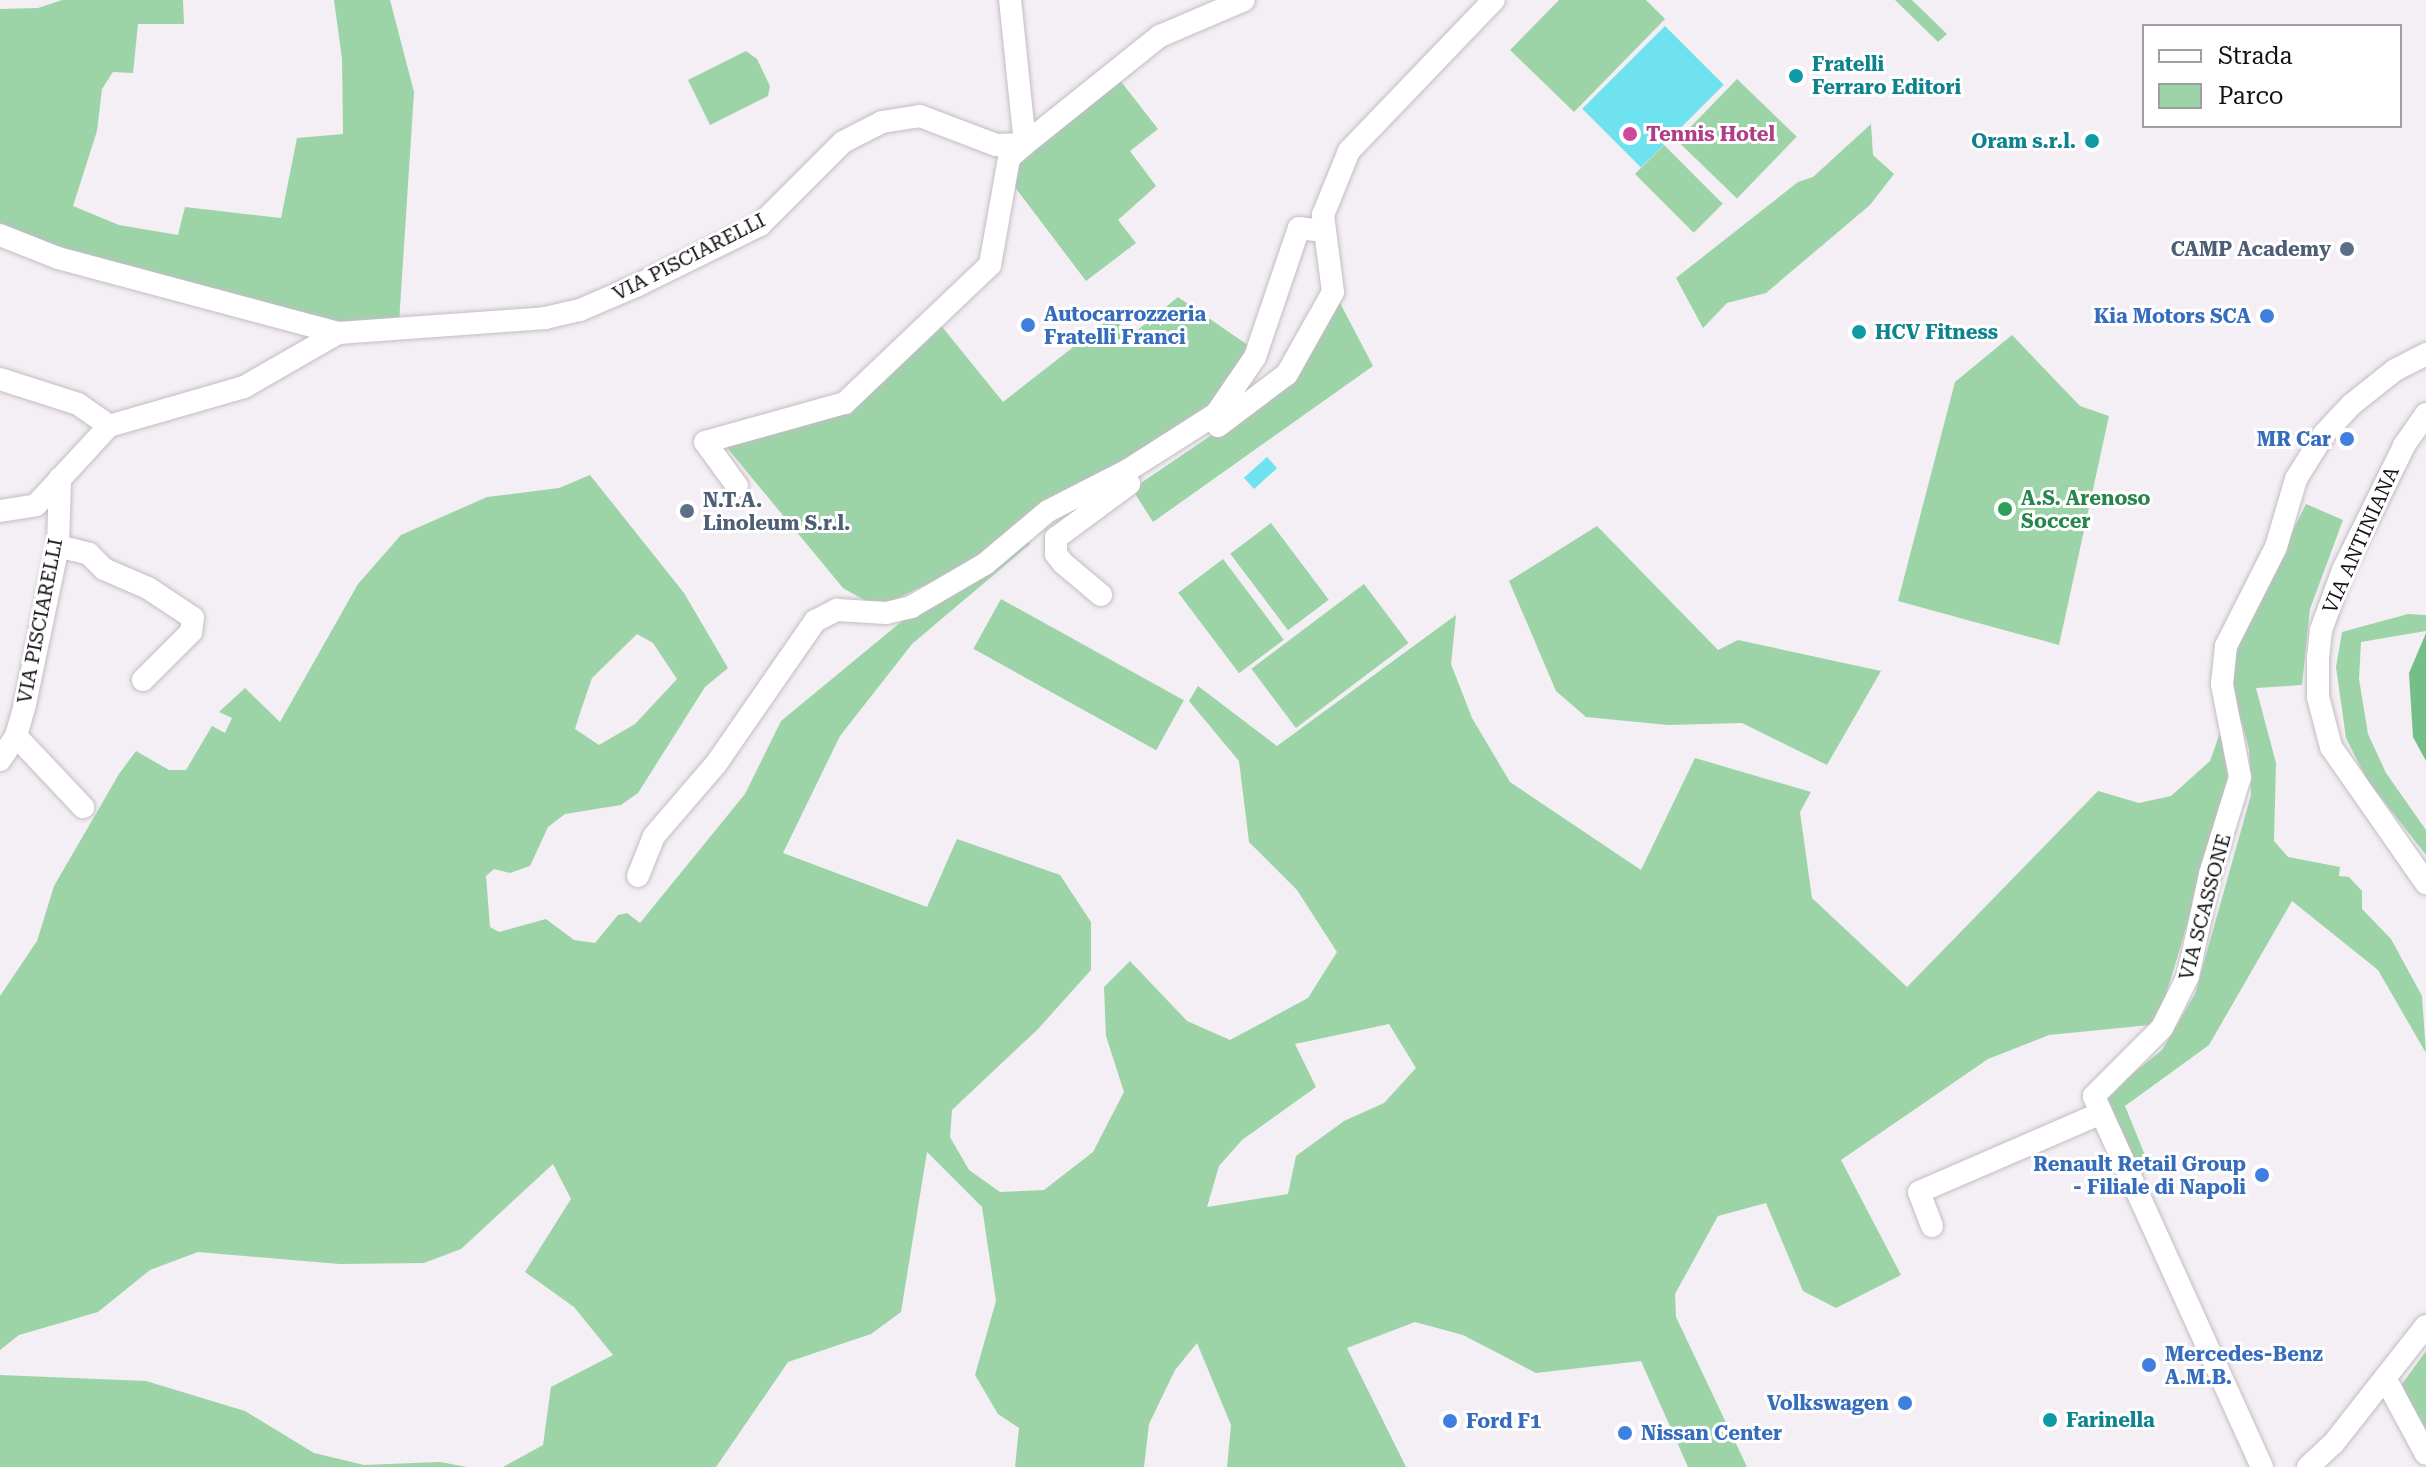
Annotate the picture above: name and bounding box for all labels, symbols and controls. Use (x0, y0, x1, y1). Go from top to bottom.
legend (2142, 24, 2402, 128)
text: Strada (2218, 42, 2293, 70)
place label: Fratelli Ferraro Editori (1812, 52, 1961, 99)
marker: Fratelli Ferraro Editori (1787, 67, 1805, 85)
text: Parco (2218, 82, 2284, 110)
place label: Tennis Hotel (1646, 122, 1775, 146)
marker: Tennis Hotel (1621, 125, 1639, 143)
place label: Oram s.r.l. (1971, 129, 2076, 153)
marker: Oram s.r.l. (2083, 132, 2101, 150)
street label: VIA PISCIARELLI (609, 208, 769, 306)
place label: CAMP Academy (2171, 237, 2331, 261)
marker: CAMP Academy (2338, 240, 2356, 258)
place label: Autocarrozzeria Fratelli Franci (1044, 302, 1206, 349)
place label: Kia Motors SCA (2094, 304, 2251, 328)
marker: Kia Motors SCA (2258, 307, 2276, 325)
marker: Autocarrozzeria Fratelli Franci (1019, 316, 1037, 334)
place label: HCV Fitness (1875, 320, 1998, 344)
marker: HCV Fitness (1850, 323, 1868, 341)
place label: MR Car (2257, 427, 2331, 451)
marker: MR Car (2338, 430, 2356, 448)
street label: VIA ANTINIANA (2318, 463, 2404, 617)
place label: A.S. Arenoso Soccer (2021, 486, 2150, 533)
place label: N.T.A. Linoleum S.r.l. (703, 488, 850, 535)
marker: A.S. Arenoso Soccer (1996, 500, 2014, 518)
marker: N.T.A. Linoleum S.r.l. (678, 502, 696, 520)
street label: VIA PISCIARELLI (12, 536, 68, 706)
street label: VIA SCASSONE (2174, 831, 2236, 983)
place label: Renault Retail Group - Filiale di Napoli (2033, 1152, 2246, 1199)
marker: Renault Retail Group - Filiale di Napoli (2253, 1166, 2271, 1184)
place label: Mercedes-Benz A.M.B. (2165, 1342, 2323, 1389)
marker: Mercedes-Benz A.M.B. (2140, 1356, 2158, 1374)
place label: Volkswagen (1767, 1391, 1889, 1415)
marker: Volkswagen (1896, 1394, 1914, 1412)
place label: Farinella (2066, 1408, 2155, 1432)
place label: Ford F1 (1466, 1409, 1541, 1433)
marker: Farinella (2041, 1411, 2059, 1429)
marker: Ford F1 (1441, 1412, 1459, 1430)
place label: Nissan Center (1641, 1421, 1782, 1445)
marker: Nissan Center (1616, 1424, 1634, 1442)

